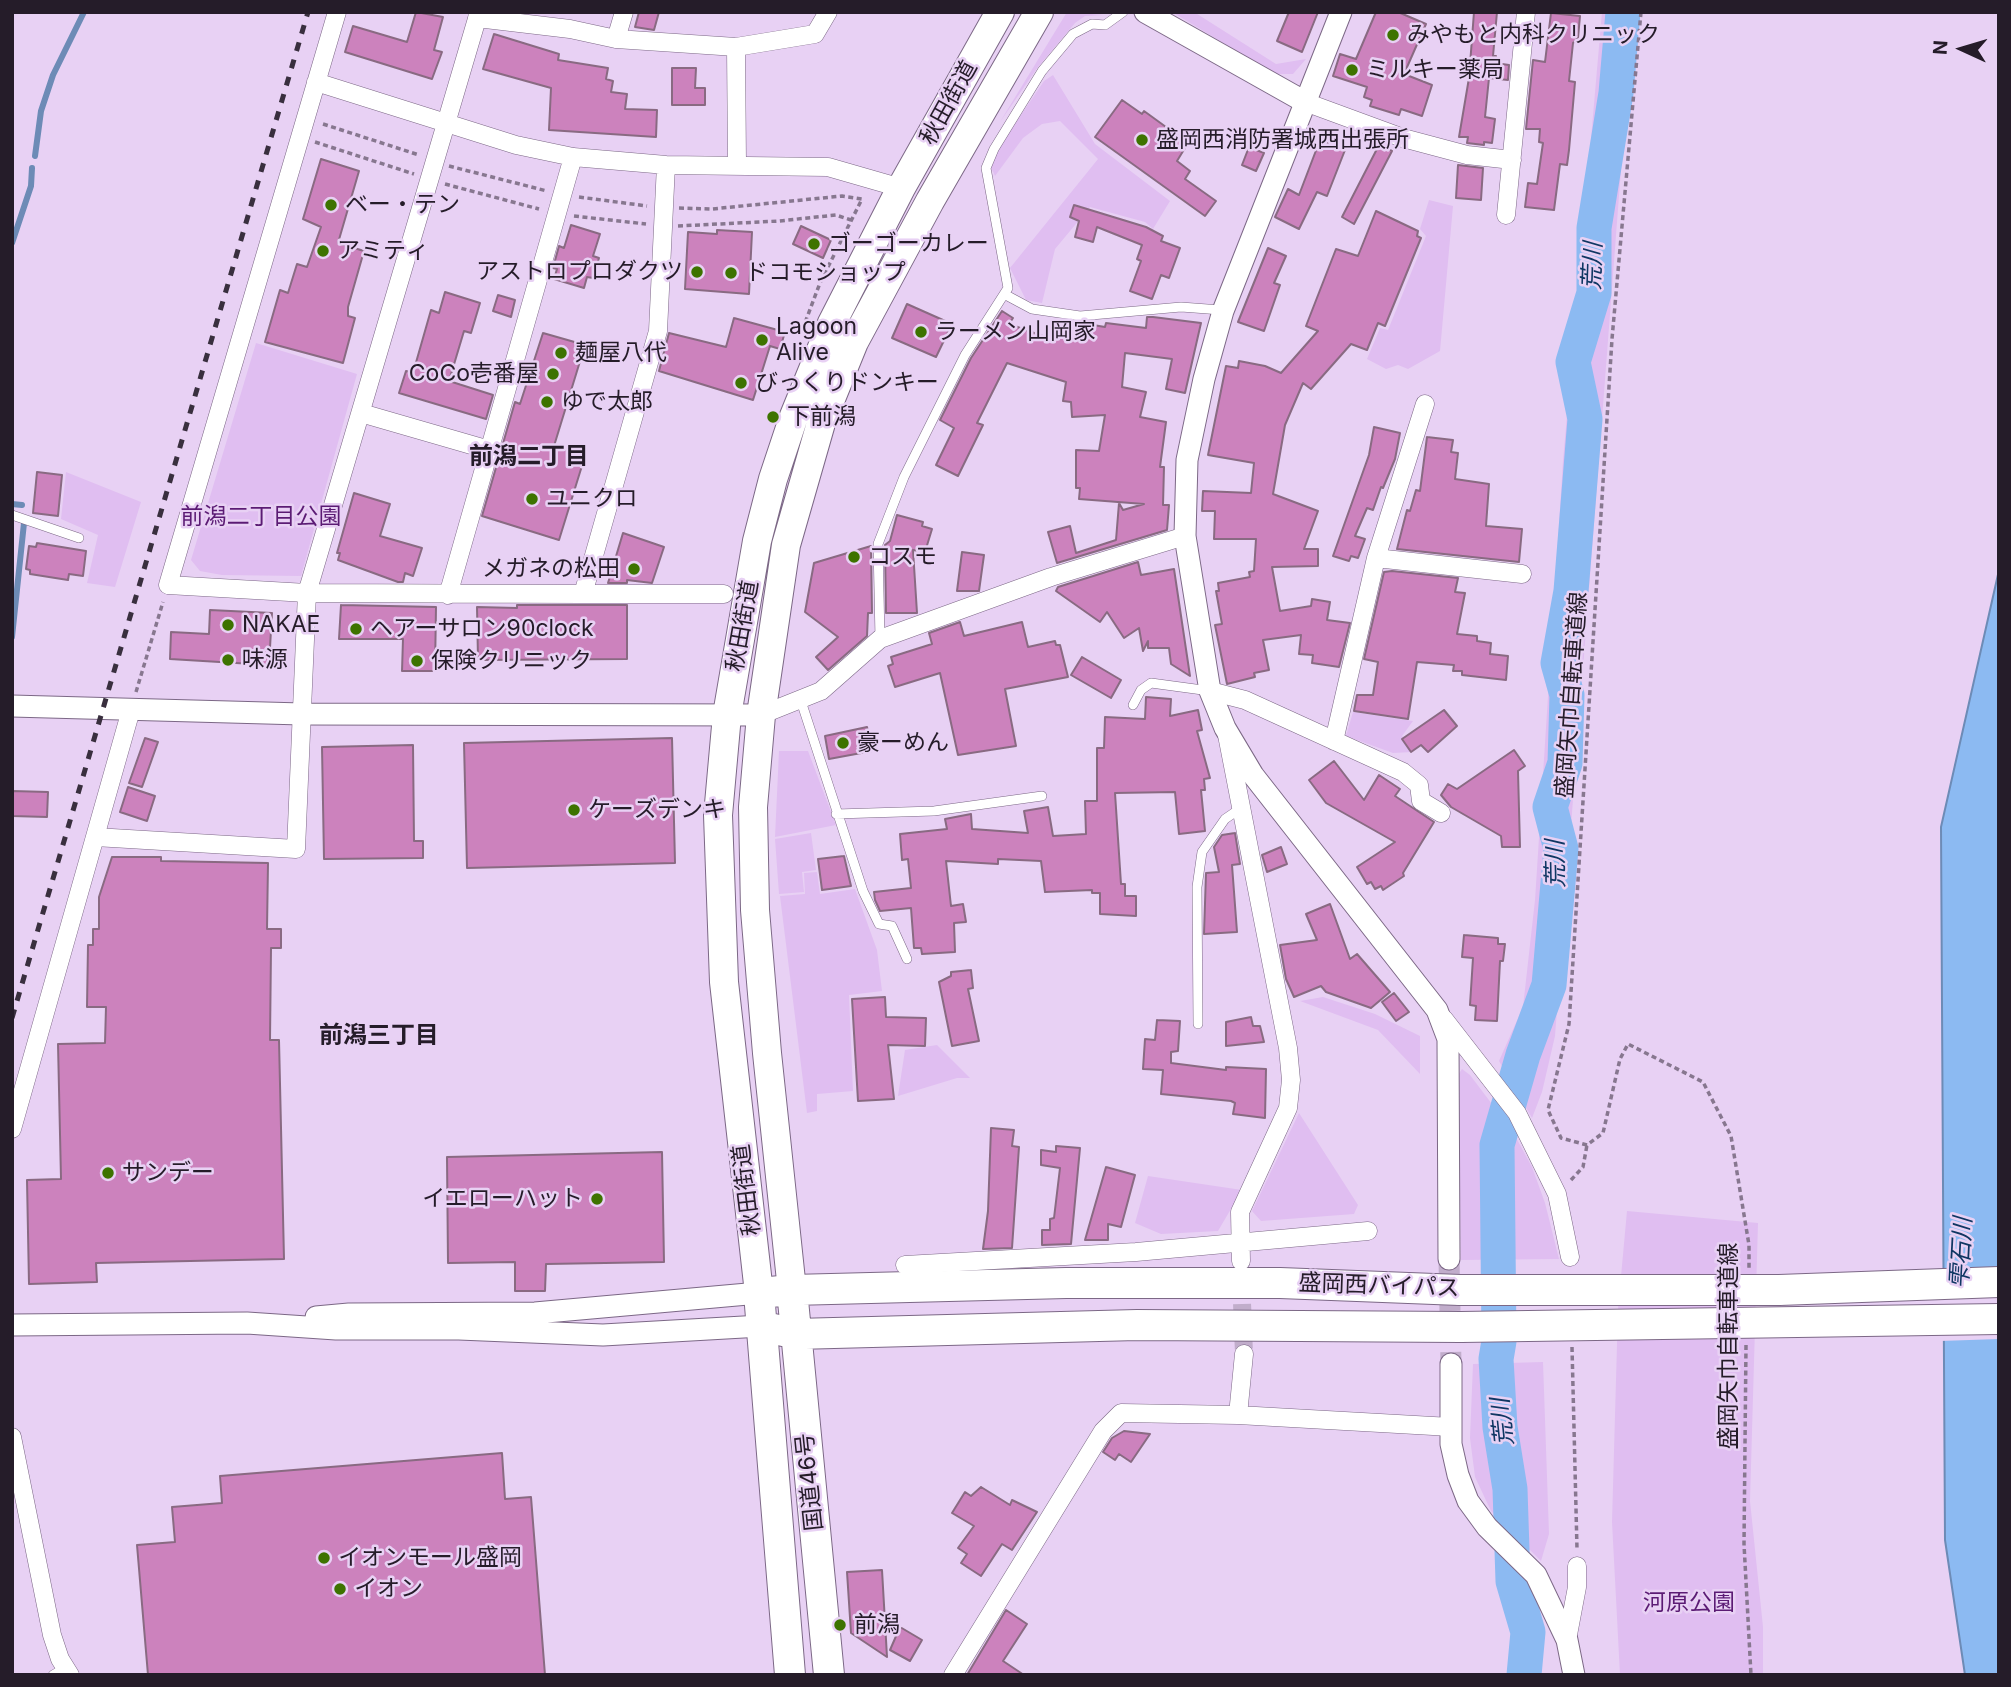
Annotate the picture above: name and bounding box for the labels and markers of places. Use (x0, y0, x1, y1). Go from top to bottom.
place label: みやもと内科クリニック (1407, 21, 1660, 49)
marker: みやもと内科クリニック (1385, 27, 1401, 43)
place label: ミルキー薬局 (1366, 56, 1504, 84)
marker: ミルキー薬局 (1344, 62, 1360, 78)
place label: 盛岡西消防署城西出張所 (1156, 126, 1409, 154)
marker: 盛岡西消防署城西出張所 (1134, 132, 1150, 148)
place label: ベー・テン (345, 191, 460, 219)
marker: ベー・テン (323, 197, 339, 213)
place label: ゴーゴーカレー (828, 230, 989, 258)
marker: ゴーゴーカレー (806, 236, 822, 252)
place label: アミティ (337, 237, 429, 265)
marker: アミティ (315, 243, 331, 259)
place label: アストロプロダクツ (476, 258, 683, 286)
place label: ドコモショップ (745, 259, 906, 287)
marker: アストロプロダクツ (689, 264, 705, 280)
marker: ドコモショップ (723, 265, 739, 281)
place label: Lagoon Alive (776, 313, 857, 367)
place label: ラーメン山岡家 (935, 318, 1096, 346)
marker: ラーメン山岡家 (913, 324, 929, 340)
marker: Lagoon Alive (754, 332, 770, 348)
place label: 麺屋八代 (575, 339, 667, 367)
marker: 麺屋八代 (553, 345, 569, 361)
place label: CoCo壱番屋 (409, 360, 539, 388)
marker: CoCo壱番屋 (545, 366, 561, 382)
place label: びっくりドンキー (755, 369, 939, 397)
marker: びっくりドンキー (733, 375, 749, 391)
place label: ゆで太郎 (561, 388, 653, 416)
marker: ゆで太郎 (539, 394, 555, 410)
place label: 下前潟 (787, 403, 856, 431)
marker: 下前潟 (765, 409, 781, 425)
place label: ユニクロ (546, 485, 638, 513)
marker: ユニクロ (524, 491, 540, 507)
place label: コスモ (868, 543, 937, 571)
marker: コスモ (846, 549, 862, 565)
place label: メガネの松田 (482, 555, 620, 583)
marker: メガネの松田 (626, 561, 642, 577)
place label: NAKAE (242, 611, 320, 639)
place label: ヘアーサロン90clock (370, 615, 594, 643)
marker: NAKAE (220, 617, 236, 633)
marker: ヘアーサロン90clock (348, 621, 364, 637)
place label: 味源 (242, 646, 288, 674)
place label: 保険クリニック (431, 647, 592, 675)
marker: 味源 (220, 652, 236, 668)
marker: 保険クリニック (409, 653, 425, 669)
place label: 豪ーめん (857, 729, 949, 757)
marker: 豪ーめん (835, 735, 851, 751)
place label: ケーズデンキ (588, 796, 726, 824)
marker: ケーズデンキ (566, 802, 582, 818)
place label: サンデー (122, 1159, 214, 1187)
marker: サンデー (100, 1165, 116, 1181)
place label: イエローハット (422, 1185, 583, 1213)
marker: イエローハット (589, 1191, 605, 1207)
place label: イオンモール盛岡 (338, 1544, 522, 1572)
marker: イオンモール盛岡 (316, 1550, 332, 1566)
place label: イオン (354, 1575, 423, 1603)
marker: イオン (332, 1581, 348, 1597)
place label: 前潟 (854, 1611, 900, 1639)
marker: 前潟 (832, 1617, 848, 1633)

